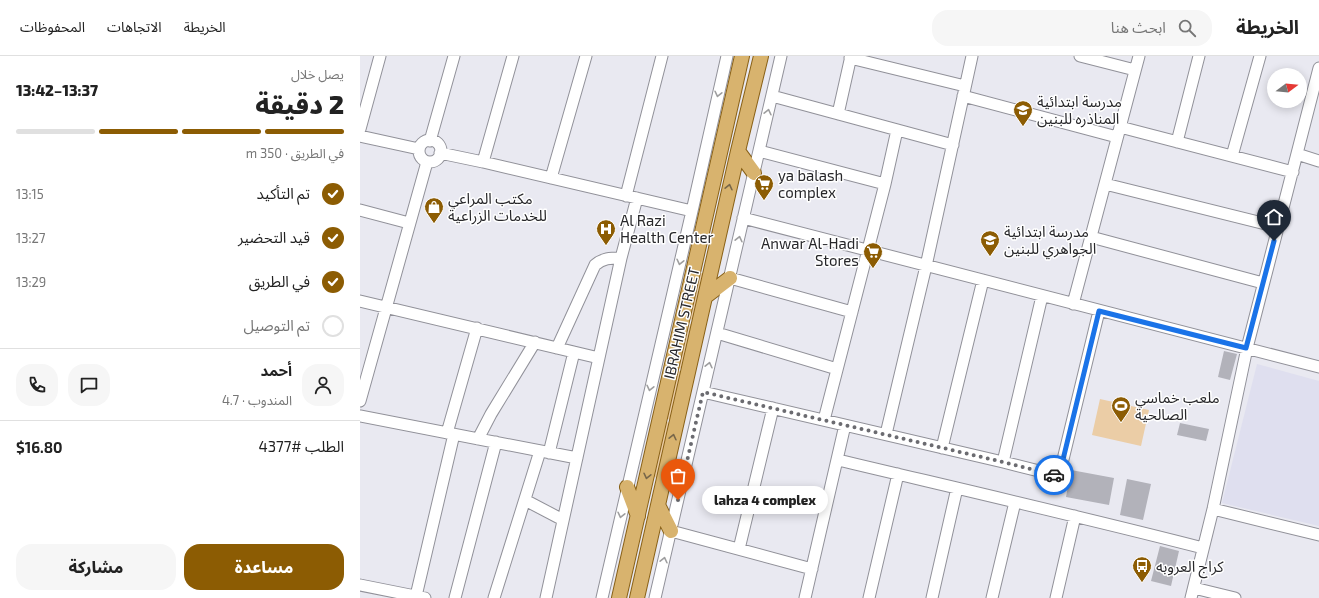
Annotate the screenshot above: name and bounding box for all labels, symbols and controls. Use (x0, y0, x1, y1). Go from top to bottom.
search box (932, 10, 1212, 46)
text: الخريطة (1236, 15, 1299, 38)
icon: search (1176, 17, 1198, 39)
text: المحفوظات (20, 18, 85, 35)
text: الاتجاهات (107, 18, 162, 35)
text: الخريطة (184, 18, 226, 35)
text: ابحث هنا (1111, 18, 1166, 36)
text: يصل خلال (291, 66, 344, 82)
north arrow (1267, 68, 1307, 108)
map controls (1267, 68, 1307, 108)
text: 13:37–13:42 (16, 81, 98, 99)
text: 2 دقيقة (255, 88, 344, 119)
one-way arrow (715, 91, 723, 97)
place label: مدرسة ابتدائية المناذره للبنين (1037, 92, 1122, 128)
school or university icon: مدرسة ابتدائية المناذره للبنين (1012, 99, 1034, 127)
one-way arrow (764, 109, 772, 115)
text: في الطريق · 350 m (246, 145, 344, 161)
place label: ya balash complex (778, 166, 843, 201)
supermarket icon: ya balash complex (753, 173, 775, 201)
icon: check (322, 183, 344, 205)
text: تم التأكيد (257, 184, 310, 202)
one-way arrow (725, 184, 733, 190)
text: 13:15 (16, 186, 44, 202)
place label: مكتب المراعي للخدمات الزراعية (448, 189, 547, 225)
shop icon: مكتب المراعي للخدمات الزراعية (423, 196, 445, 224)
pin (1257, 200, 1291, 241)
icon: home (1263, 206, 1285, 228)
place label: Al Razi Health Center (620, 211, 714, 246)
hospital icon: Al Razi Health Center (595, 218, 617, 246)
place label: مدرسة ابتدائية الجواهري للبنين (1004, 222, 1096, 260)
icon: check (322, 227, 344, 249)
text: قيد التحضير (238, 228, 310, 246)
school or university icon: مدرسة ابتدائية الجواهري للبنين (979, 229, 1001, 257)
text: 13:27 (16, 230, 45, 246)
place label: Anwar Al-Hadi Stores (761, 234, 859, 269)
one-way arrow (734, 235, 742, 242)
supermarket icon: Anwar Al-Hadi Stores (862, 241, 884, 269)
one-way arrow (676, 259, 684, 265)
street label: IBRAHIM STREET (659, 265, 703, 381)
icon: check (322, 271, 344, 293)
text: في الطريق (249, 272, 310, 290)
text: 13:29 (16, 274, 46, 290)
text: تم التوصيل (244, 316, 310, 334)
text: أحمد (261, 361, 292, 379)
one-way arrow (705, 362, 713, 368)
button: phone (16, 364, 58, 406)
button: chat (68, 364, 110, 406)
button: person (302, 364, 344, 406)
one-way arrow (646, 385, 654, 391)
place label: ملعب خماسي الصالحية (1135, 388, 1220, 423)
text: المندوب · 4.7 (222, 392, 292, 408)
sports icon: ملعب خماسي الصالحية (1110, 395, 1132, 423)
one-way arrow (669, 434, 677, 440)
text: الطلب #4377 (258, 437, 344, 455)
text: $16.80 (16, 438, 63, 456)
courier (1034, 455, 1074, 495)
pin (661, 459, 695, 500)
icon: car (1043, 464, 1065, 486)
icon: bag (667, 465, 689, 487)
one-way arrow (643, 473, 651, 479)
callout: lahza 4 complex (702, 486, 828, 514)
text: lahza 4 complex (714, 492, 816, 508)
one-way arrow (617, 512, 625, 518)
button: مشاركة (16, 544, 176, 590)
button: مساعدة (184, 544, 344, 590)
bus stop icon: كراج العروبه (1131, 555, 1153, 583)
one-way arrow (659, 557, 667, 563)
place label: كراج العروبه (1156, 557, 1224, 579)

